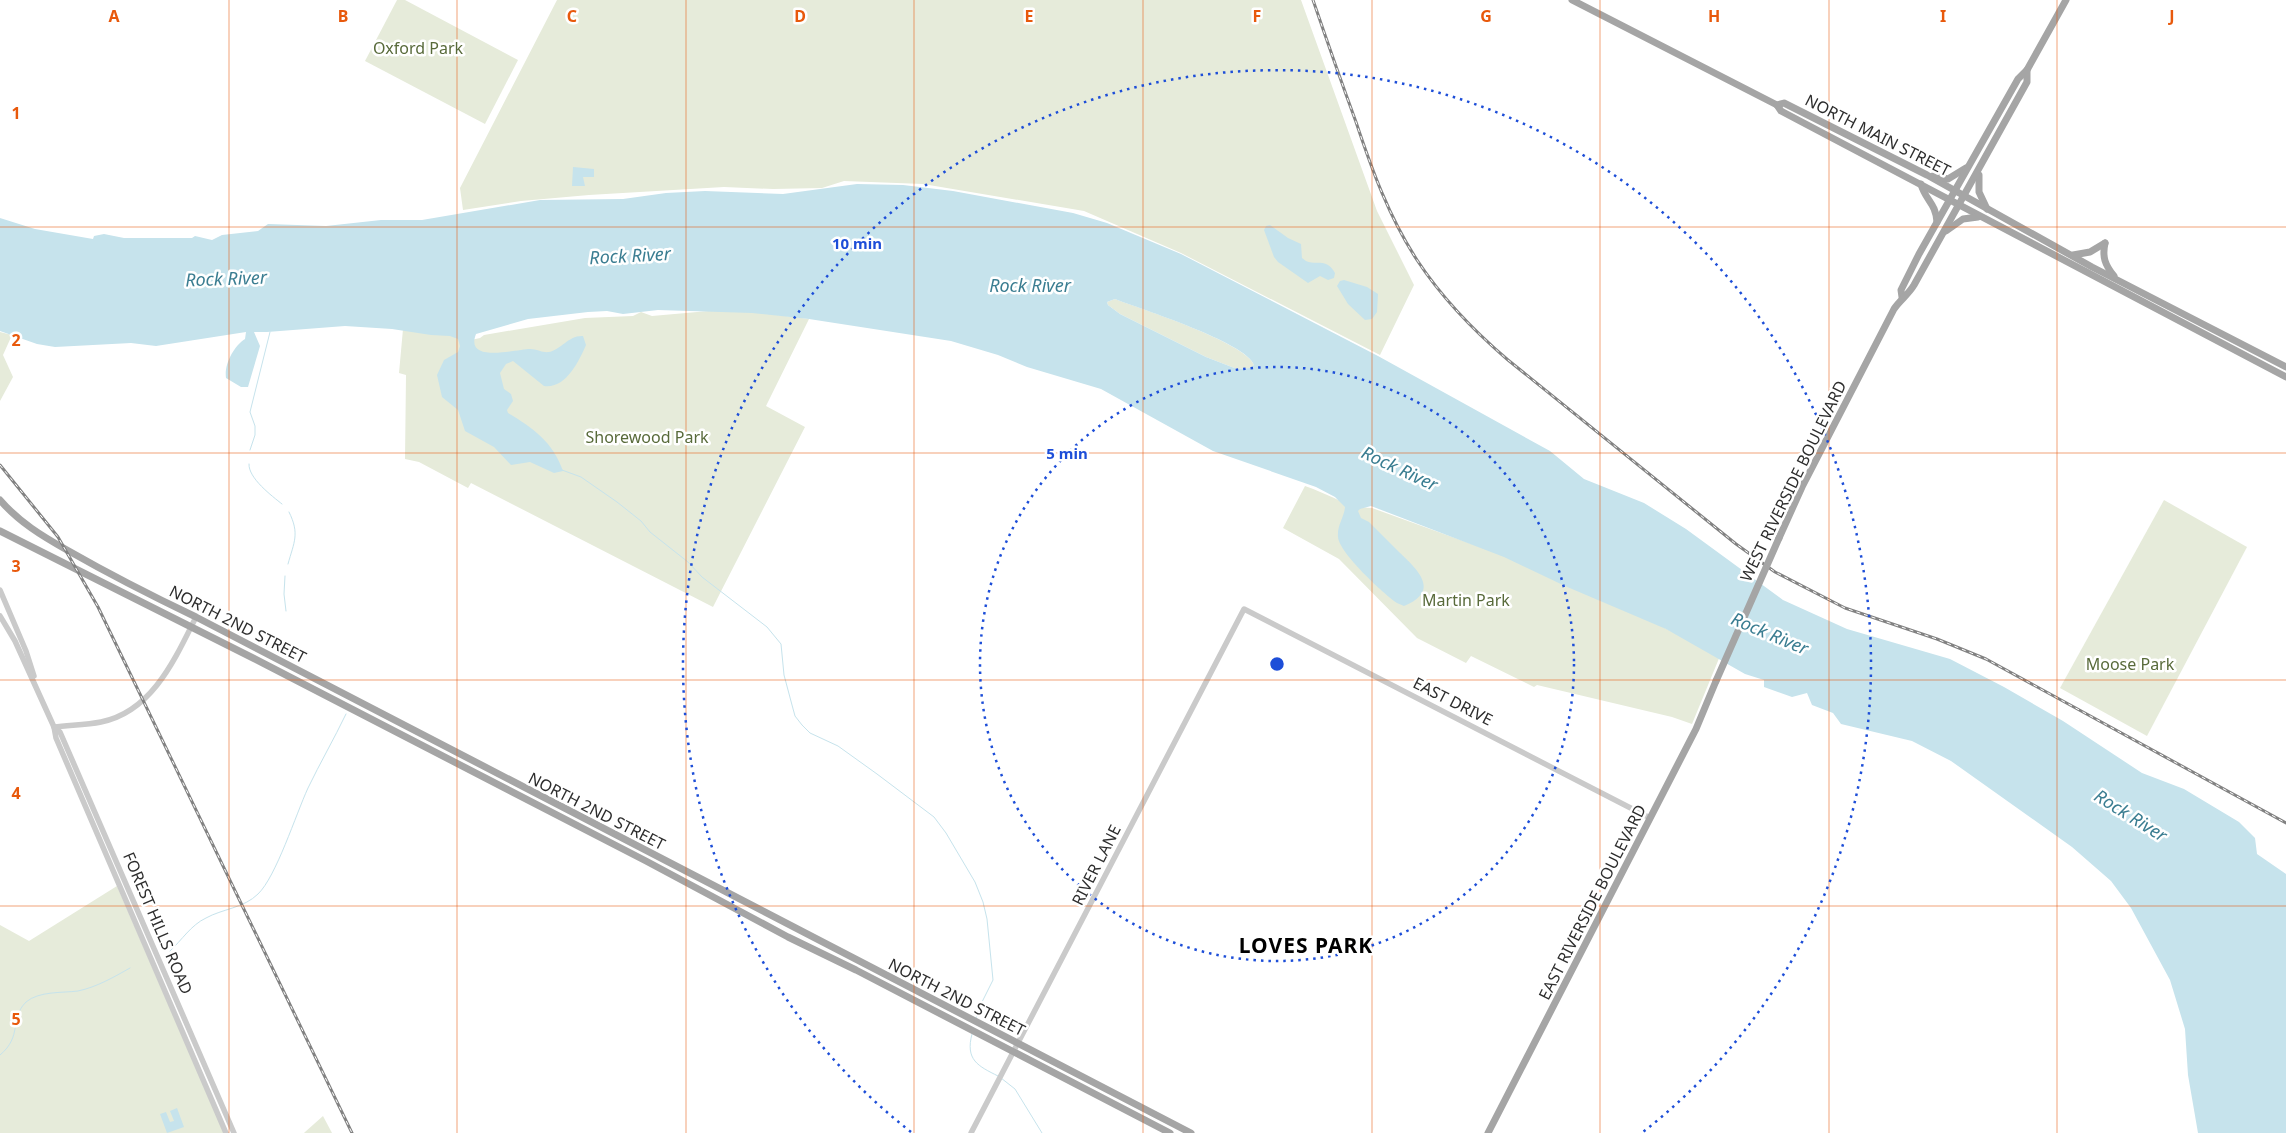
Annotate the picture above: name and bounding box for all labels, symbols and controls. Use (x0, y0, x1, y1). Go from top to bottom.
text: A (108, 5, 120, 27)
text: B (338, 5, 348, 27)
text: C (567, 5, 577, 27)
text: D (794, 5, 806, 27)
text: E (1025, 5, 1034, 27)
text: F (1253, 5, 1261, 27)
text: G (1480, 5, 1492, 27)
text: H (1708, 5, 1720, 27)
text: I (1940, 5, 1946, 27)
text: J (2167, 5, 2175, 27)
park label: Oxford Park (373, 37, 464, 59)
street label: NORTH MAIN STREET (1802, 89, 1955, 181)
text: 1 (11, 102, 21, 124)
text: 10 min (832, 233, 882, 253)
water label: Rock River (589, 241, 672, 269)
water label: Rock River (185, 265, 268, 291)
water label: Rock River (989, 273, 1072, 297)
text: 2 (11, 329, 21, 351)
street label: WEST RIVERSIDE BOULEVARD (1735, 377, 1851, 585)
park label: Shorewood Park (585, 426, 709, 448)
water label: Rock River (1358, 440, 1443, 496)
text: 5 min (1046, 443, 1088, 463)
text: 3 (11, 555, 21, 577)
street label: NORTH 2ND STREET (166, 580, 310, 668)
park label: Martin Park (1422, 589, 1510, 611)
water label: Rock River (1728, 606, 1813, 660)
park label: Moose Park (2086, 653, 2175, 675)
centre of rings (1268, 655, 1286, 673)
street label: EAST DRIVE (1409, 672, 1497, 730)
street label: NORTH 2ND STREET (525, 767, 669, 855)
text: 4 (11, 782, 21, 804)
water label: Rock River (2090, 783, 2173, 847)
street label: EAST RIVERSIDE BOULEVARD (1533, 801, 1651, 1003)
street label: RIVER LANE (1066, 821, 1126, 909)
street label: FOREST HILLS ROAD (118, 849, 198, 997)
district label: LOVES PARK (1239, 931, 1373, 959)
street label: NORTH 2ND STREET (885, 953, 1029, 1041)
text: 5 (11, 1008, 21, 1030)

